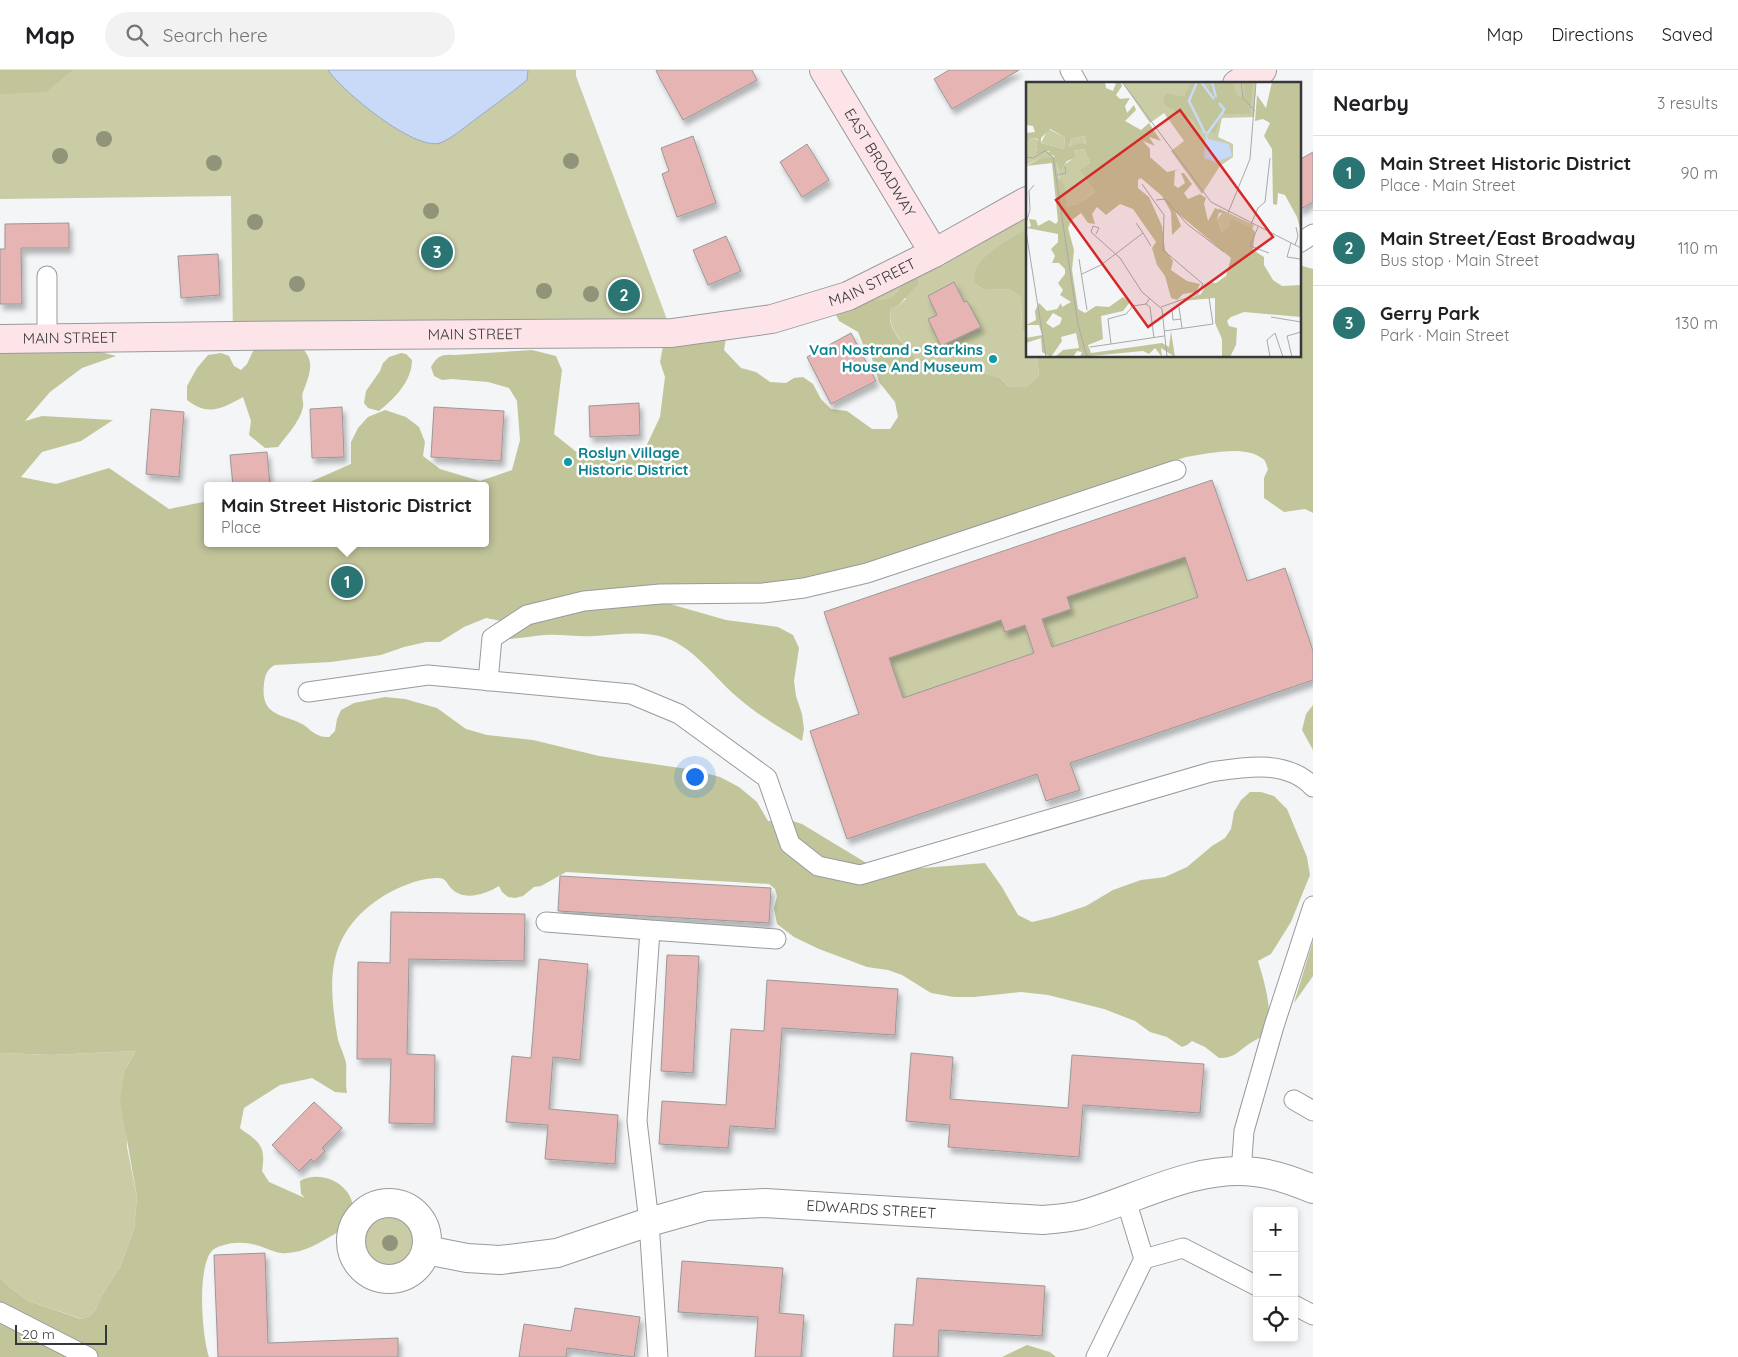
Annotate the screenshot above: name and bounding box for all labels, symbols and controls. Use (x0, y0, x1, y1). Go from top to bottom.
search box (105, 12, 455, 57)
text: Map (25, 20, 75, 50)
icon: search (123, 21, 151, 49)
text: Search here (163, 23, 268, 47)
text: Map (1486, 23, 1523, 46)
text: Directions (1551, 23, 1634, 46)
text: Saved (1662, 23, 1713, 46)
inset map (1026, 82, 1300, 358)
text: Nearby (1333, 90, 1409, 116)
text: 3 results (1657, 93, 1718, 113)
street label: EAST BROADWAY (840, 105, 920, 220)
text: Main Street Historic District (1380, 151, 1631, 175)
text: 1 (1346, 163, 1352, 183)
text: 90 m (1681, 163, 1718, 183)
text: Place · Main Street (1380, 175, 1516, 195)
text: Main Street/East Broadway (1380, 226, 1635, 250)
pin: 3 (421, 233, 453, 271)
text: 2 (1344, 238, 1354, 258)
text: 110 m (1678, 238, 1718, 258)
text: Bus stop · Main Street (1380, 250, 1539, 270)
street label: MAIN STREET (826, 254, 919, 310)
pin: 2 (608, 276, 640, 314)
text: Gerry Park (1380, 301, 1480, 325)
text: 3 (1345, 313, 1353, 333)
text: 130 m (1675, 313, 1718, 333)
street label: MAIN STREET (428, 324, 522, 344)
text: Park · Main Street (1380, 325, 1509, 345)
street label: MAIN STREET (23, 327, 117, 348)
place label: Van Nostrand - Starkins House And Museum (809, 340, 983, 376)
marker: Van Nostrand - Starkins House And Museum (987, 353, 999, 365)
place label: Roslyn Village Historic District (578, 443, 689, 479)
marker: Roslyn Village Historic District (562, 456, 574, 468)
popup (204, 482, 489, 547)
text: Main Street Historic District (221, 493, 472, 517)
text: Place (221, 517, 261, 537)
pin: 1 (331, 563, 363, 601)
your location (682, 764, 708, 790)
street label: EDWARDS STREET (806, 1196, 937, 1222)
map controls (1253, 1207, 1298, 1342)
button: + (1253, 1207, 1298, 1252)
button: − (1253, 1252, 1298, 1297)
button: locate (1253, 1297, 1298, 1342)
scale bar (15, 1322, 108, 1345)
text: 20 m (22, 1325, 55, 1343)

